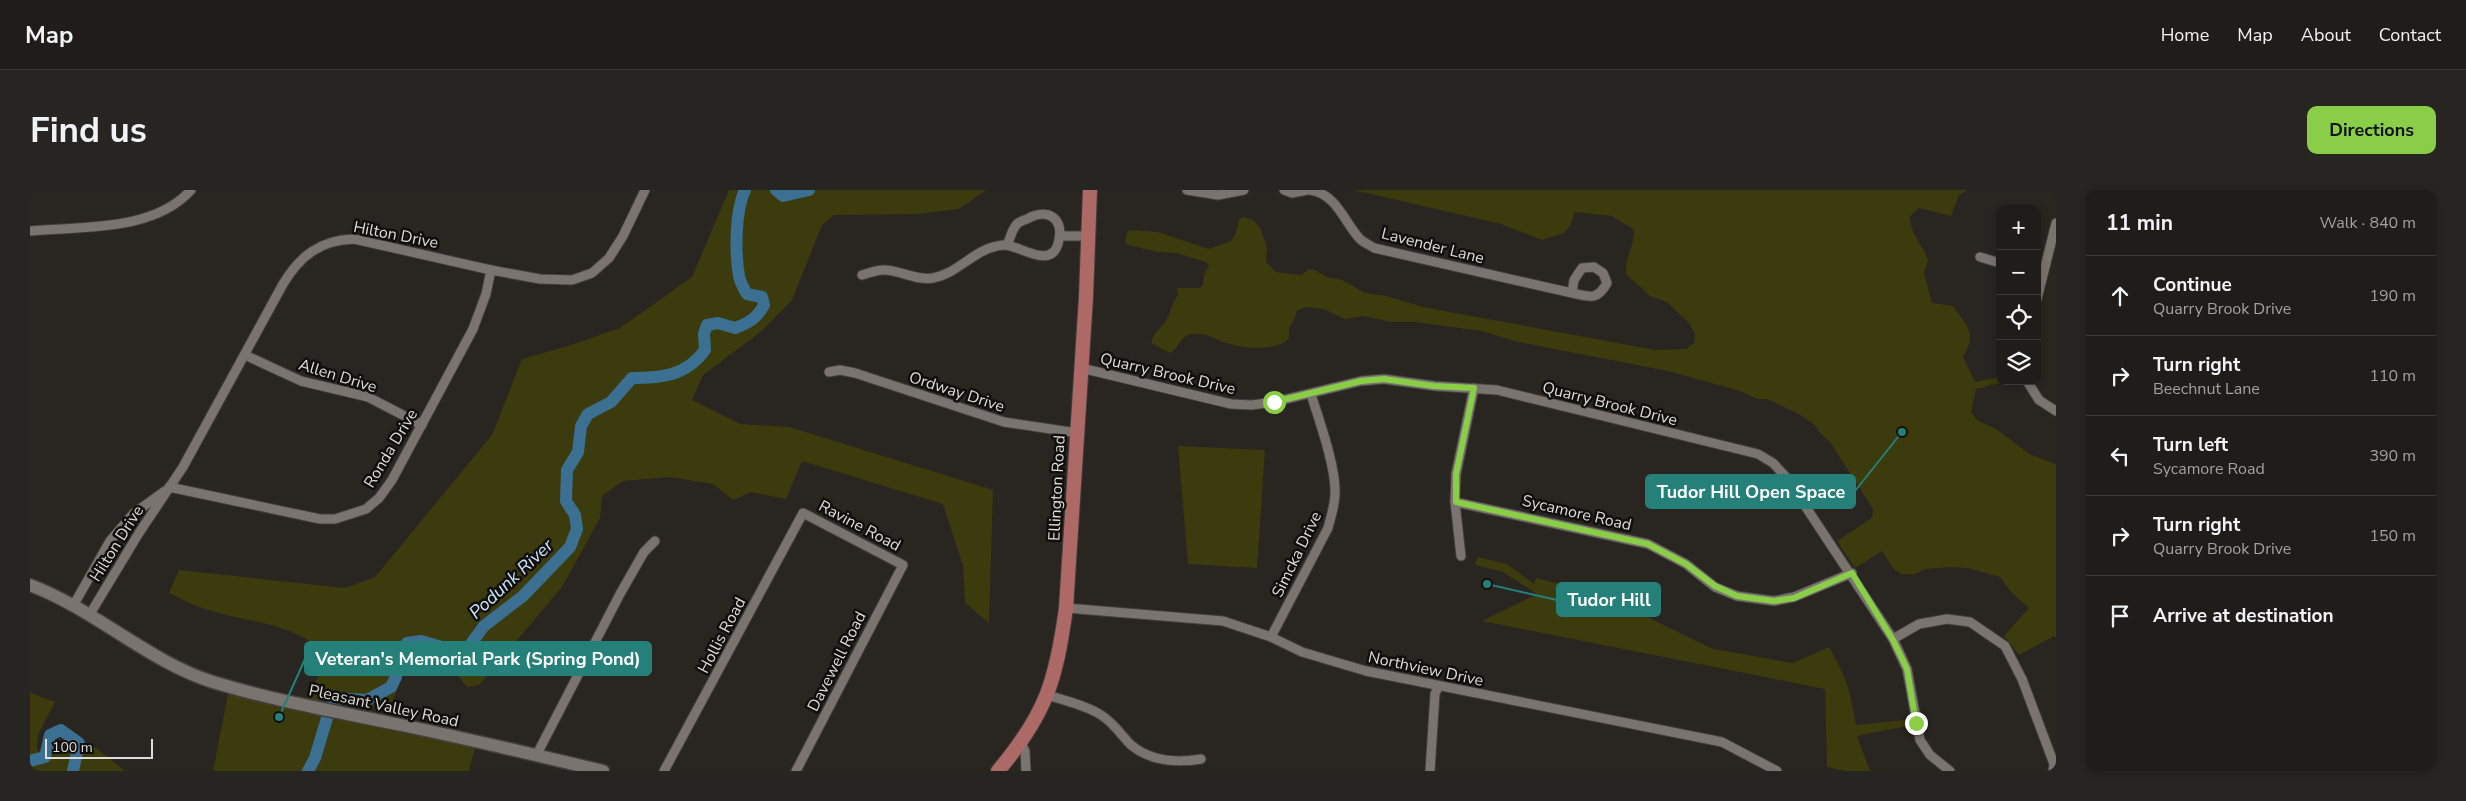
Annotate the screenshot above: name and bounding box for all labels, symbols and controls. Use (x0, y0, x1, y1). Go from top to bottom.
text: Map (25, 19, 73, 51)
text: Home (2161, 23, 2209, 47)
text: Map (2237, 23, 2273, 47)
text: About (2301, 23, 2351, 47)
text: Contact (2379, 23, 2441, 47)
button: Directions (2307, 106, 2436, 154)
text: Find us (30, 107, 147, 154)
map controls (1996, 205, 2041, 385)
button: + (1996, 205, 2041, 250)
text: 11 min (2106, 209, 2173, 237)
text: Walk · 840 m (2320, 212, 2416, 234)
street label: Hilton Drive (351, 216, 440, 254)
street label: Lavender Lane (1379, 223, 1486, 269)
button: − (1996, 250, 2041, 295)
text: Continue (2153, 272, 2232, 298)
icon: ahead (2106, 282, 2134, 310)
text: 190 m (2369, 285, 2416, 307)
button: locate (1996, 295, 2041, 340)
text: Quarry Brook Drive (2153, 298, 2291, 320)
button: layers (1996, 340, 2041, 385)
street label: Quarry Brook Drive (1098, 348, 1238, 400)
text: Turn right (2153, 352, 2240, 378)
street label: Allen Drive (296, 354, 380, 398)
icon: right (2106, 362, 2134, 390)
text: 110 m (2369, 365, 2416, 387)
street label: Ordway Drive (906, 366, 1007, 418)
street label: Quarry Brook Drive (1540, 377, 1680, 431)
text: Beechnut Lane (2153, 378, 2260, 400)
route start (1263, 391, 1286, 414)
street label: Ronda Drive (359, 405, 423, 492)
text: Turn left (2153, 432, 2228, 458)
street label: Ellington Road (1043, 435, 1071, 541)
icon: left (2106, 442, 2134, 470)
text: 390 m (2369, 445, 2416, 467)
text: Sycamore Road (2153, 458, 2265, 480)
callout: Tudor Hill Open Space (1646, 475, 1855, 508)
text: Tudor Hill Open Space (1657, 480, 1845, 504)
street label: Sycamore Road (1520, 490, 1634, 536)
street label: Ravine Road (815, 495, 904, 557)
street label: Hilton Drive (85, 501, 149, 586)
street label: Simcka Drive (1267, 508, 1327, 601)
text: Turn right (2153, 512, 2240, 538)
icon: right (2106, 522, 2134, 550)
text: 150 m (2369, 525, 2416, 547)
water label: Podunk River (464, 533, 559, 624)
text: Quarry Brook Drive (2153, 538, 2291, 560)
callout: Tudor Hill (1557, 583, 1660, 616)
text: Tudor Hill (1567, 588, 1651, 612)
street label: Hollis Road (693, 594, 751, 677)
icon: arrive (2106, 602, 2134, 630)
text: Arrive at destination (2153, 603, 2334, 629)
street label: Davewell Road (802, 608, 872, 715)
callout: Veteran's Memorial Park (Spring Pond) (305, 642, 651, 675)
street label: Northview Drive (1366, 646, 1485, 692)
text: Veteran's Memorial Park (Spring Pond) (314, 647, 641, 671)
street label: Pleasant Valley Road (307, 679, 461, 733)
route end (1905, 712, 1928, 735)
scale bar (45, 736, 152, 759)
text: 100 m (52, 738, 93, 757)

